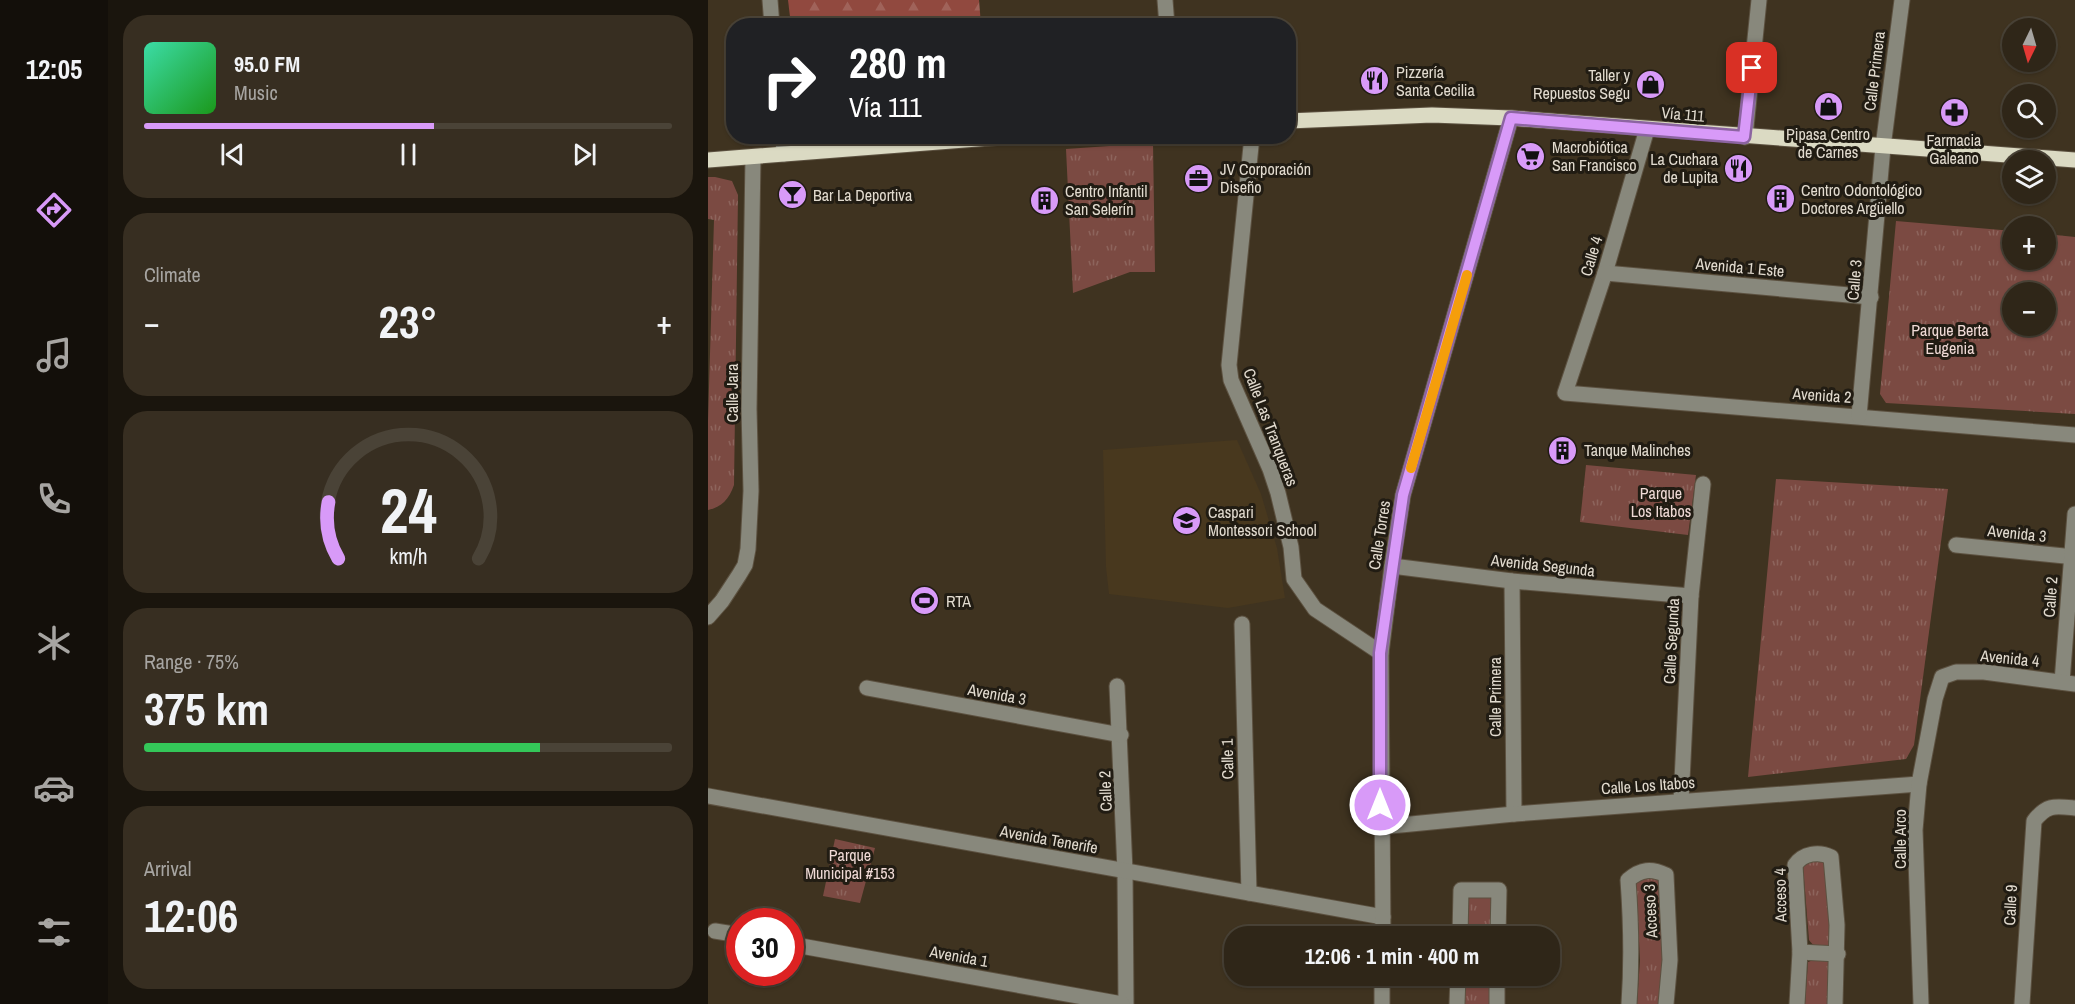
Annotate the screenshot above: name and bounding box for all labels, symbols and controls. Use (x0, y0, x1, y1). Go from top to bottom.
north arrow (2002, 18, 2056, 72)
map controls (2002, 18, 2056, 336)
street label: Calle Primera (1858, 29, 1890, 112)
text: 280 m (849, 35, 947, 91)
icon: right (750, 42, 828, 120)
pin (1726, 42, 1777, 93)
text: 95.0 FM (234, 49, 300, 79)
text: 12:05 (26, 51, 82, 87)
icon: arrive (1735, 51, 1768, 84)
place label: Pizzería Santa Cecilia (1396, 61, 1475, 101)
place label: Taller y Repuestos Segu (1533, 64, 1630, 104)
restaurant icon: Pizzería Santa Cecilia (1359, 65, 1391, 97)
shop icon: Taller y Repuestos Segu (1635, 68, 1667, 100)
text: Music (234, 79, 278, 106)
button: search (2002, 84, 2056, 138)
text: Vía 111 (849, 89, 922, 125)
shop icon: Pipasa Centro de Carnes (1812, 90, 1844, 122)
pharmacy icon: Farmacia Galeano (1938, 96, 1970, 128)
street label: Vía 111 (1661, 101, 1706, 127)
place label: Pipasa Centro de Carnes (1786, 123, 1870, 163)
place label: Farmacia Galeano (1927, 129, 1982, 169)
place label: Macrobiótica San Francisco (1552, 136, 1637, 176)
icon: previous (216, 138, 249, 171)
icon: pause (392, 138, 425, 171)
icon: next (568, 138, 601, 171)
supermarket icon: Macrobiótica San Francisco (1515, 140, 1547, 172)
place label: La Cuchara de Lupita (1650, 148, 1719, 188)
button: layers (2002, 150, 2056, 204)
restaurant icon: La Cuchara de Lupita (1723, 152, 1755, 184)
place label: JV Corporación Diseño (1220, 158, 1311, 198)
office icon: JV Corporación Diseño (1183, 162, 1215, 194)
bar icon: Bar La Deportiva (776, 179, 808, 211)
place label: Centro Odontológico Doctores Argüello (1801, 179, 1922, 219)
place label: Centro Infantil San Selerín (1065, 180, 1148, 220)
building icon: Centro Odontológico Doctores Argüello (1764, 183, 1796, 215)
place label: Bar La Deportiva (813, 184, 913, 206)
building icon: Centro Infantil San Selerín (1028, 184, 1060, 216)
icon: directions (33, 189, 75, 231)
button: + (2002, 216, 2056, 270)
street label: Calle 4 (1575, 233, 1607, 279)
street label: Avenida 1 Este (1694, 252, 1785, 282)
street label: Calle 3 (1841, 259, 1867, 301)
text: Climate (144, 261, 201, 288)
button: − (2002, 282, 2056, 336)
text: 23° (378, 291, 438, 352)
text: − (144, 300, 160, 344)
text: + (656, 300, 672, 344)
park label: Parque Berta Eugenia (1911, 319, 1989, 359)
icon: music (33, 334, 75, 376)
street label: Calle Jara (721, 363, 743, 423)
street label: Calle Las Tranqueras (1238, 365, 1304, 489)
street label: Avenida 2 (1791, 382, 1852, 408)
building icon: Tanque Malinches (1547, 434, 1579, 466)
place label: Tanque Malinches (1584, 439, 1691, 461)
text: 24 (380, 468, 436, 552)
icon: phone (33, 478, 75, 520)
park label: Parque Los Itabos (1631, 482, 1691, 522)
street label: Calle Torres (1363, 499, 1395, 571)
place label: Caspari Montessori School (1208, 501, 1317, 541)
school or university icon: Caspari Montessori School (1171, 505, 1203, 537)
street label: Avenida 3 (1986, 519, 2047, 547)
text: km/h (389, 542, 427, 571)
street label: Avenida Segunda (1489, 549, 1597, 581)
street label: Calle 2 (2038, 576, 2062, 618)
sports icon: RTA (909, 585, 941, 617)
place label: RTA (946, 590, 971, 612)
street label: Calle Segunda (1658, 597, 1684, 685)
icon: climate (33, 622, 75, 664)
street label: Avenida 4 (1979, 644, 2040, 672)
text: Range · 75% (144, 648, 239, 675)
street label: Calle Primera (1484, 656, 1506, 737)
text: 375 km (144, 678, 269, 739)
street label: Avenida 3 (965, 678, 1028, 710)
street label: Calle 1 (1216, 738, 1238, 780)
icon: car (33, 767, 75, 809)
street label: Calle 2 (1093, 770, 1117, 812)
street label: Calle Los Itabos (1600, 771, 1696, 799)
position arrow (1348, 773, 1412, 837)
street label: Calle Arco (1889, 809, 1911, 869)
street label: Avenida Tenerife (997, 819, 1100, 858)
park label: Parque Municipal #153 (805, 844, 895, 884)
text: Arrival (144, 855, 191, 882)
street label: Acceso 4 (1769, 868, 1791, 923)
street label: Acceso 3 (1638, 883, 1662, 940)
street label: Calle 9 (1998, 884, 2022, 926)
text: 12:06 (144, 885, 238, 946)
speed limit sign: 30 (726, 908, 804, 986)
icon: filters (33, 911, 75, 953)
street label: Avenida 1 (927, 940, 991, 972)
text: 12:06 · 1 min · 400 m (1305, 941, 1479, 971)

